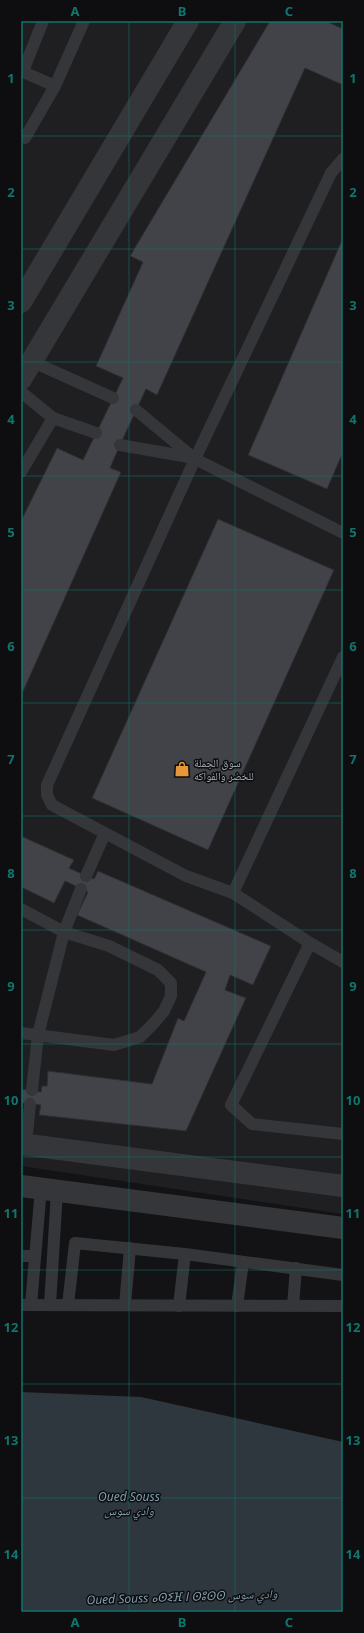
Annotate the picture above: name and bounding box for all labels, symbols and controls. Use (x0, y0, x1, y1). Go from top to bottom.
text: A (71, 2, 80, 20)
text: B (178, 2, 186, 20)
text: C (285, 2, 293, 20)
text: 1 (7, 69, 15, 87)
text: 1 (349, 69, 357, 87)
text: 2 (7, 183, 15, 201)
text: 2 (349, 183, 357, 201)
text: 3 (7, 296, 15, 314)
text: 3 (349, 296, 357, 314)
text: 4 (7, 410, 15, 428)
text: 4 (349, 410, 357, 428)
text: 5 (7, 523, 15, 541)
text: 5 (349, 523, 357, 541)
text: 6 (7, 637, 15, 655)
text: 6 (349, 637, 357, 655)
text: 7 (7, 750, 15, 768)
text: 7 (349, 750, 357, 768)
place label: سوق الجملة للخضر والفواكه (194, 755, 254, 783)
shop icon: سوق الجملة للخضر والفواكه (173, 760, 191, 778)
text: 8 (7, 864, 15, 882)
text: 8 (349, 864, 357, 882)
text: 9 (7, 977, 15, 995)
text: 9 (349, 977, 357, 995)
text: 10 (4, 1091, 18, 1109)
text: 10 (346, 1091, 360, 1109)
text: 11 (4, 1204, 18, 1222)
text: 11 (346, 1204, 360, 1222)
text: 12 (4, 1318, 18, 1336)
text: 12 (346, 1318, 360, 1336)
text: 13 (4, 1431, 18, 1449)
text: 13 (346, 1431, 360, 1449)
water label: Oued Souss وادي سوس (98, 1488, 160, 1521)
text: 14 (4, 1545, 19, 1563)
text: 14 (346, 1545, 361, 1563)
water label: Oued Souss ⴰⵙⵉⴼ ⵏ ⵙⵓⵙⵙ وادي سوس (86, 1585, 278, 1610)
text: A (71, 1613, 80, 1631)
text: B (178, 1613, 186, 1631)
text: C (285, 1613, 293, 1631)

